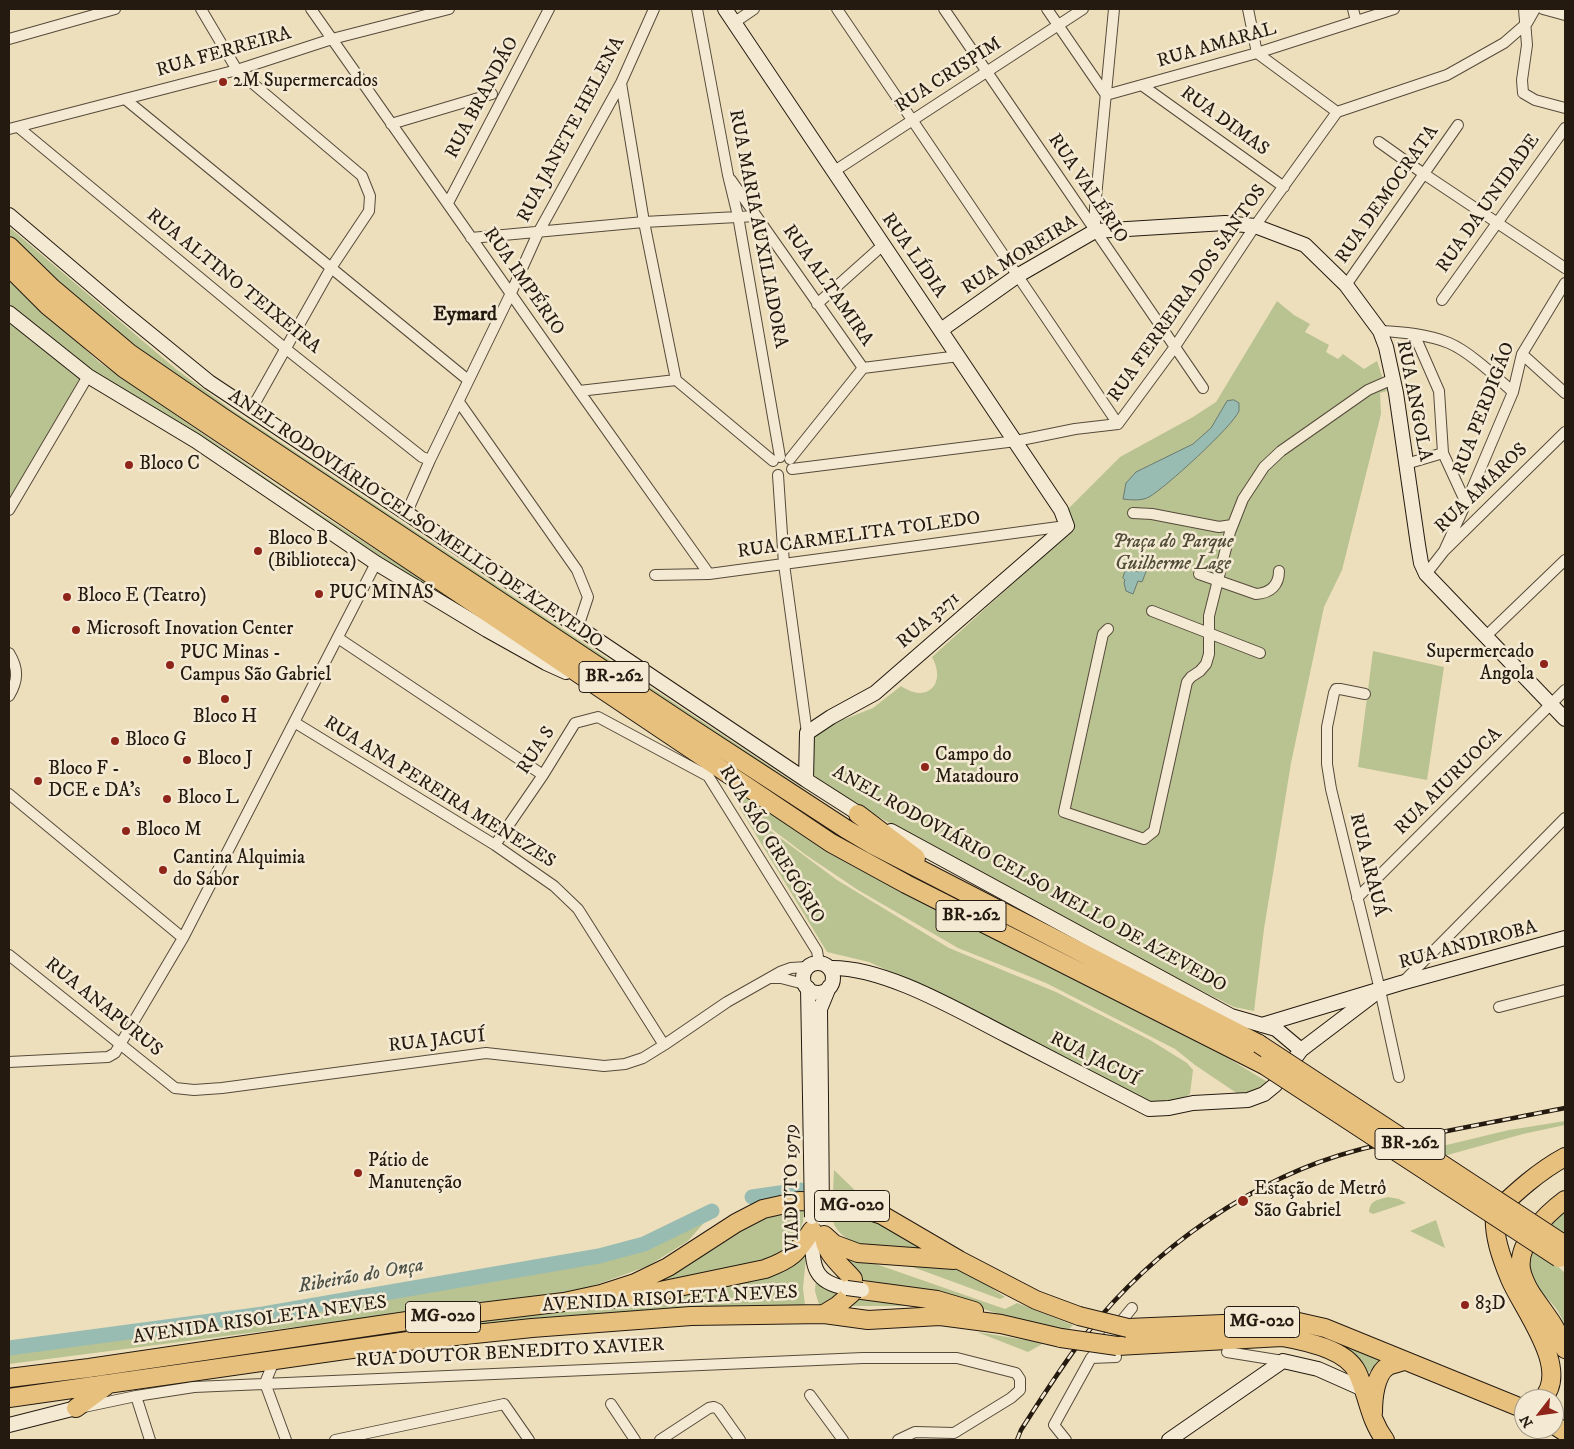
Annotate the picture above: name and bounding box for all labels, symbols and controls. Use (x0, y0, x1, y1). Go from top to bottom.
street label: RUA AMARAL (1155, 18, 1279, 74)
street label: RUA FERREIRA (154, 23, 294, 83)
street label: RUA BRANDÃO (441, 33, 525, 163)
street label: RUA JANETE HELENA (513, 33, 631, 227)
street label: RUA CRISPIM (892, 33, 1006, 119)
place label: 2M Supermercados (233, 71, 378, 93)
marker: 2M Supermercados (217, 76, 229, 88)
street label: RUA DIMAS (1175, 82, 1273, 162)
street label: RUA MARIA AUXILIADORA (723, 108, 791, 350)
street label: RUA DEMOCRATA (1332, 121, 1444, 269)
street label: RUA VALÉRIO (1042, 130, 1132, 248)
street label: RUA DA UNIDADE (1433, 130, 1545, 278)
street label: RUA FERREIRA DOS SANTOS (1104, 181, 1272, 407)
street label: RUA ALTINO TEIXEIRA (141, 205, 325, 359)
street label: RUA LÍDIA (876, 209, 950, 303)
street label: RUA MOREIRA (958, 211, 1082, 301)
street label: RUA ALTAMIRA (777, 221, 877, 351)
street label: RUA IMPÉRIO (477, 224, 569, 340)
district label: Eymard (433, 304, 497, 328)
street label: RUA ANGOLA (1390, 339, 1436, 463)
street label: RUA PERDIGÃO (1449, 340, 1521, 478)
street label: ANEL RODOVIÁRIO CELSO MELLO DE AZEVEDO (223, 386, 607, 654)
street label: RUA AMAROS (1431, 439, 1533, 539)
place label: Bloco C (139, 454, 200, 476)
marker: Bloco C (123, 459, 135, 471)
street label: RUA CARMELITA TOLEDO (736, 508, 982, 564)
place label: Bloco B (Biblioteca) (268, 529, 356, 573)
park label: Praça do Parque Guilherme Lage (1113, 532, 1233, 576)
marker: Bloco B (Biblioteca) (252, 545, 264, 557)
place label: PUC MINAS (329, 583, 434, 605)
place label: Bloco E (Teatro) (77, 586, 207, 608)
marker: PUC MINAS (313, 588, 325, 600)
street label: RUA 3271 (893, 588, 965, 654)
marker: Bloco E (Teatro) (61, 591, 73, 603)
place label: Microsoft Inovation Center (86, 619, 293, 641)
marker: Microsoft Inovation Center (70, 624, 82, 636)
place label: Supermercado Angola (1426, 642, 1534, 686)
place label: PUC Minas - Campus São Gabriel (180, 643, 331, 687)
marker: Supermercado Angola (1538, 658, 1550, 670)
marker: PUC Minas - Campus São Gabriel (164, 659, 176, 671)
road number: BR-262 (579, 662, 649, 692)
marker: Bloco H (219, 693, 231, 705)
place label: Bloco H (193, 707, 257, 729)
street label: RUA ANA PEREIRA MENEZES (319, 712, 559, 874)
street label: RUA S (513, 723, 561, 779)
street label: RUA AIURUOCA (1391, 724, 1507, 840)
place label: Bloco G (125, 730, 187, 752)
marker: Bloco G (109, 735, 121, 747)
place label: Campo do Matadouro (935, 745, 1019, 789)
place label: Bloco J (197, 749, 253, 771)
marker: Bloco J (181, 754, 193, 766)
place label: Bloco F - DCE e DA's (48, 759, 141, 803)
marker: Campo do Matadouro (919, 761, 931, 773)
street label: RUA SÃO GREGÓRIO (713, 762, 829, 928)
street label: ANEL RODOVIÁRIO CELSO MELLO DE AZEVEDO (828, 762, 1230, 998)
marker: Bloco F - DCE e DA's (32, 775, 44, 787)
place label: Bloco L (177, 788, 239, 810)
marker: Bloco L (161, 793, 173, 805)
street label: RUA ARAUÁ (1343, 811, 1391, 919)
place label: Bloco M (136, 820, 202, 842)
marker: Bloco M (120, 825, 132, 837)
place label: Cantina Alquimia do Sabor (173, 848, 305, 892)
marker: Cantina Alquimia do Sabor (157, 864, 169, 876)
road number: BR-262 (936, 900, 1006, 931)
street label: RUA ANDIROBA (1396, 917, 1540, 975)
street label: RUA ANAPURUS (40, 954, 166, 1062)
street label: RUA JACUÍ (388, 1026, 486, 1058)
street label: RUA JACUÍ (1046, 1028, 1142, 1092)
street label: VIADUTO 1979 (780, 1124, 806, 1252)
road number: BR-262 (1375, 1128, 1445, 1160)
place label: Pátio de Manutenção (368, 1151, 462, 1195)
marker: Pátio de Manutenção (352, 1167, 364, 1179)
place label: Estação de Metrô São Gabriel (1254, 1179, 1386, 1223)
road number: MG-020 (814, 1190, 890, 1222)
marker: Estação de Metrô São Gabriel (1236, 1194, 1250, 1208)
water label: Ribeirão do Onça (296, 1254, 426, 1300)
street label: AVENIDA RISOLETA NEVES (542, 1282, 798, 1318)
street label: AVENIDA RISOLETA NEVES (132, 1292, 388, 1350)
place label: 83D (1475, 1294, 1506, 1316)
marker: 83D (1459, 1299, 1471, 1311)
road number: MG-020 (406, 1301, 480, 1332)
road number: MG-020 (1224, 1306, 1300, 1338)
street label: RUA DOUTOR BENEDITO XAVIER (355, 1335, 665, 1373)
north arrow (1514, 1389, 1564, 1439)
text: N (1516, 1412, 1538, 1430)

